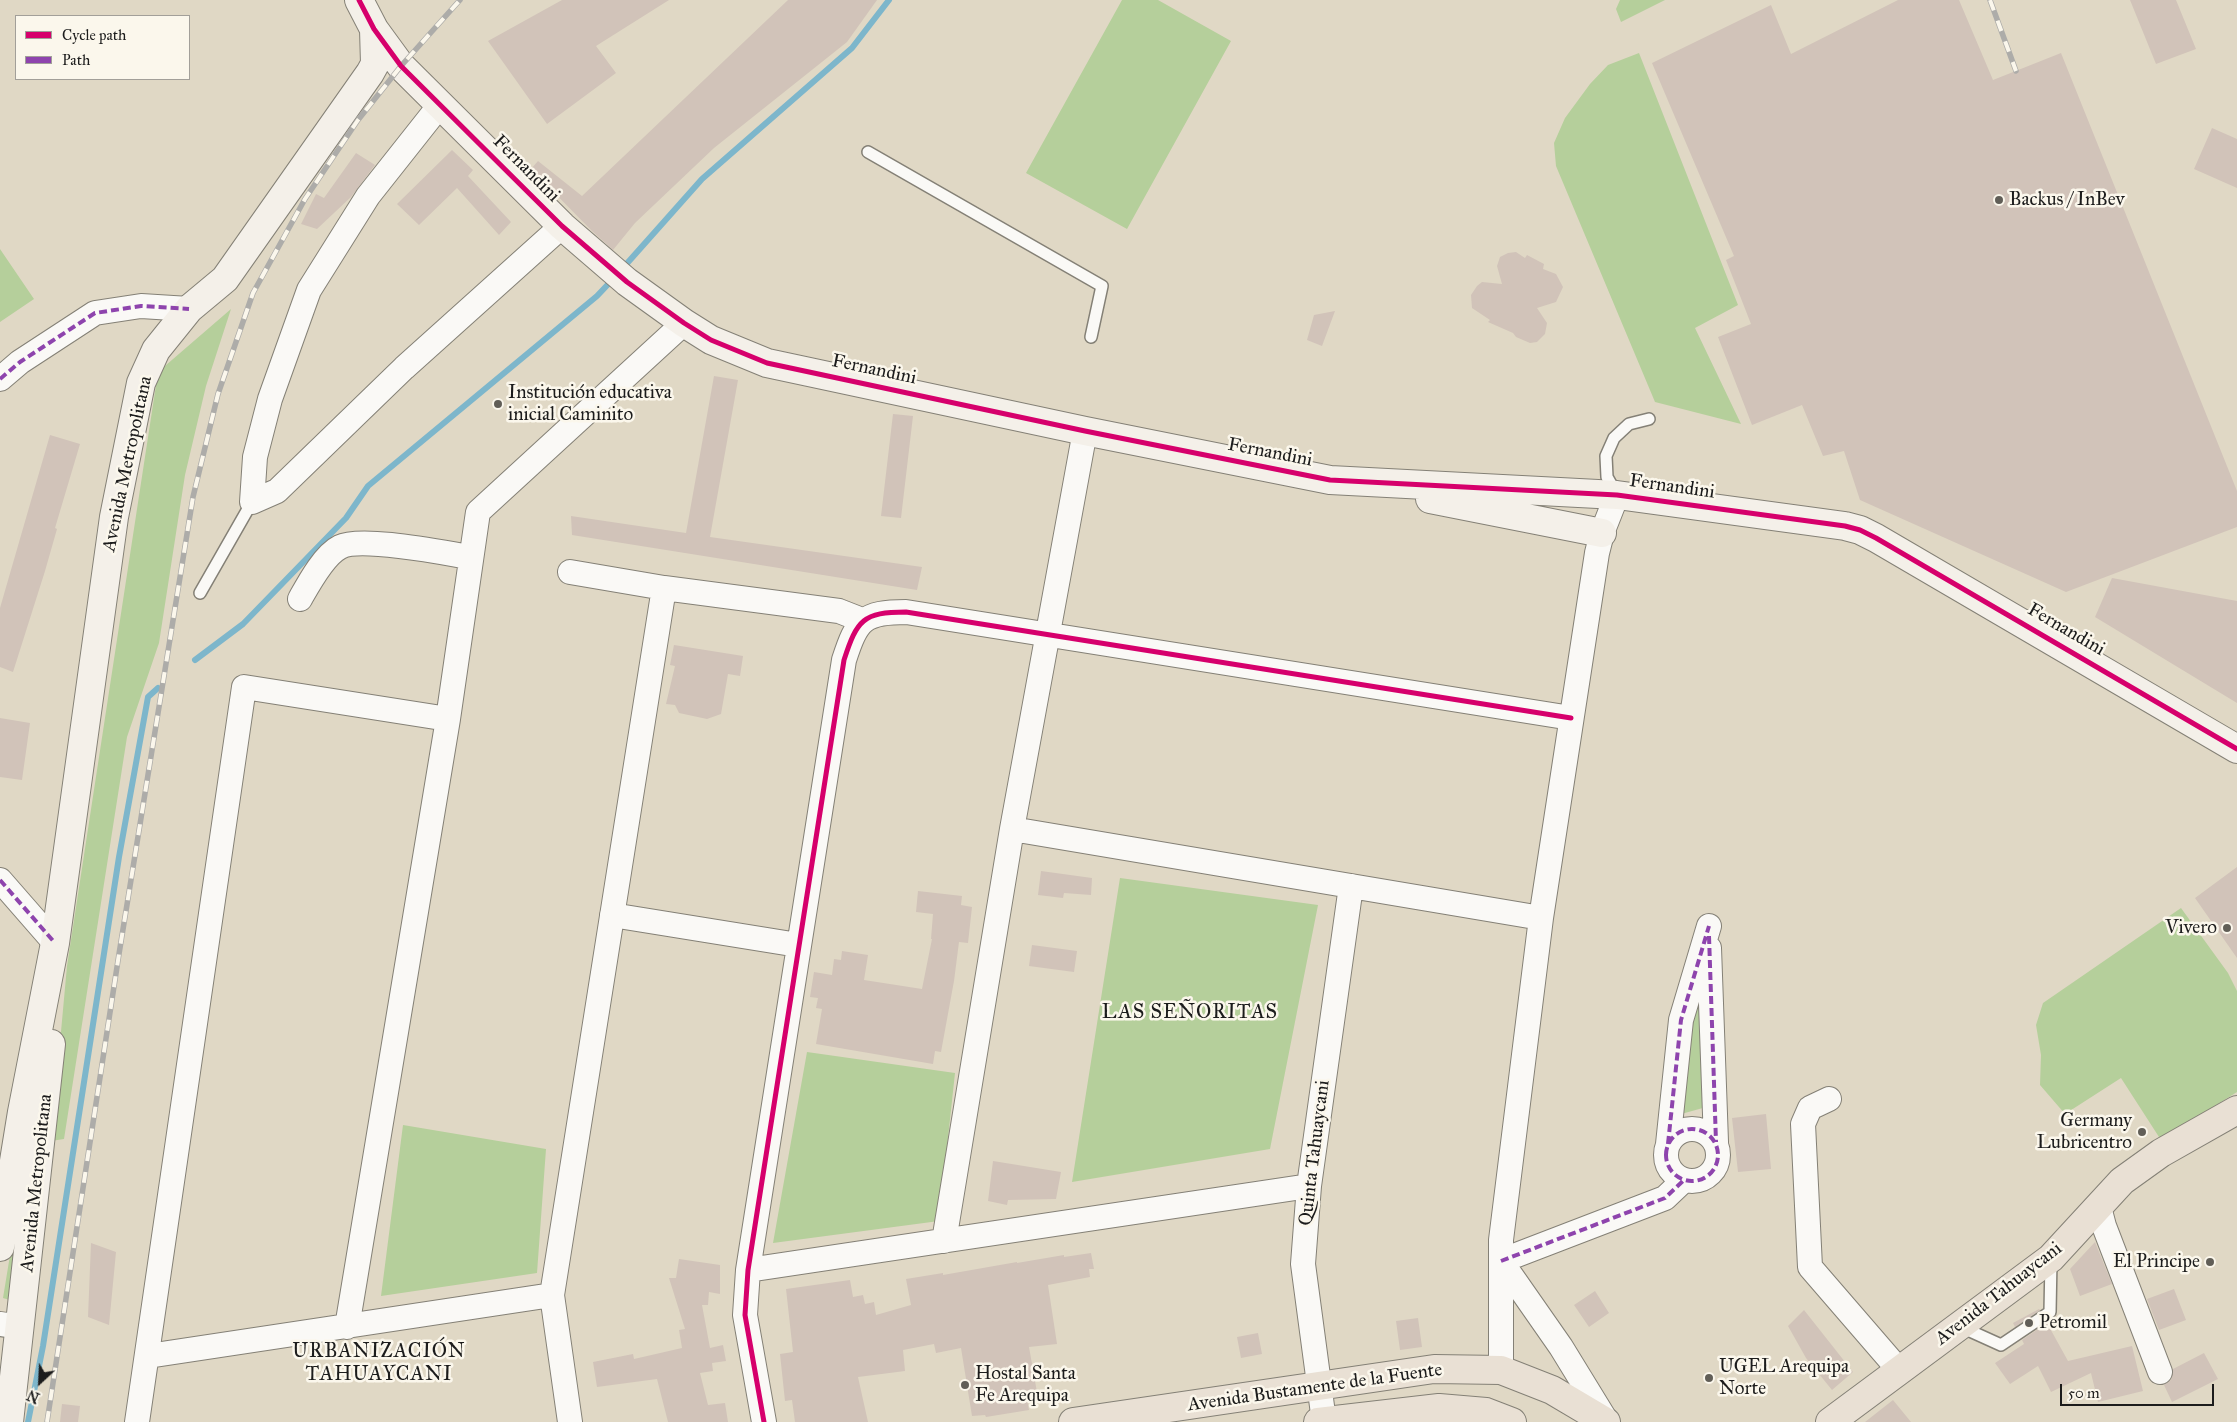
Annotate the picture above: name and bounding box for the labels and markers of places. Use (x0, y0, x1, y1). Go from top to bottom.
place label: Backus / InBev (2009, 189, 2125, 211)
marker: Backus / InBev (1993, 194, 2005, 206)
place label: Institución educativa inicial Caminito (508, 382, 672, 426)
marker: Institución educativa inicial Caminito (492, 398, 504, 410)
place label: Vivero (2165, 917, 2217, 939)
marker: Vivero (2221, 922, 2233, 934)
place label: Germany Lubricentro (2037, 1110, 2132, 1154)
marker: Germany Lubricentro (2136, 1126, 2148, 1138)
place label: El Principe (2113, 1251, 2200, 1273)
marker: El Principe (2204, 1256, 2216, 1268)
place label: Petromil (2039, 1312, 2107, 1334)
marker: Petromil (2023, 1317, 2035, 1329)
place label: UGEL Arequipa Norte (1719, 1356, 1849, 1400)
place label: Hostal Santa Fe Arequipa (975, 1363, 1076, 1407)
marker: UGEL Arequipa Norte (1703, 1372, 1715, 1384)
marker: Hostal Santa Fe Arequipa (959, 1379, 971, 1391)

